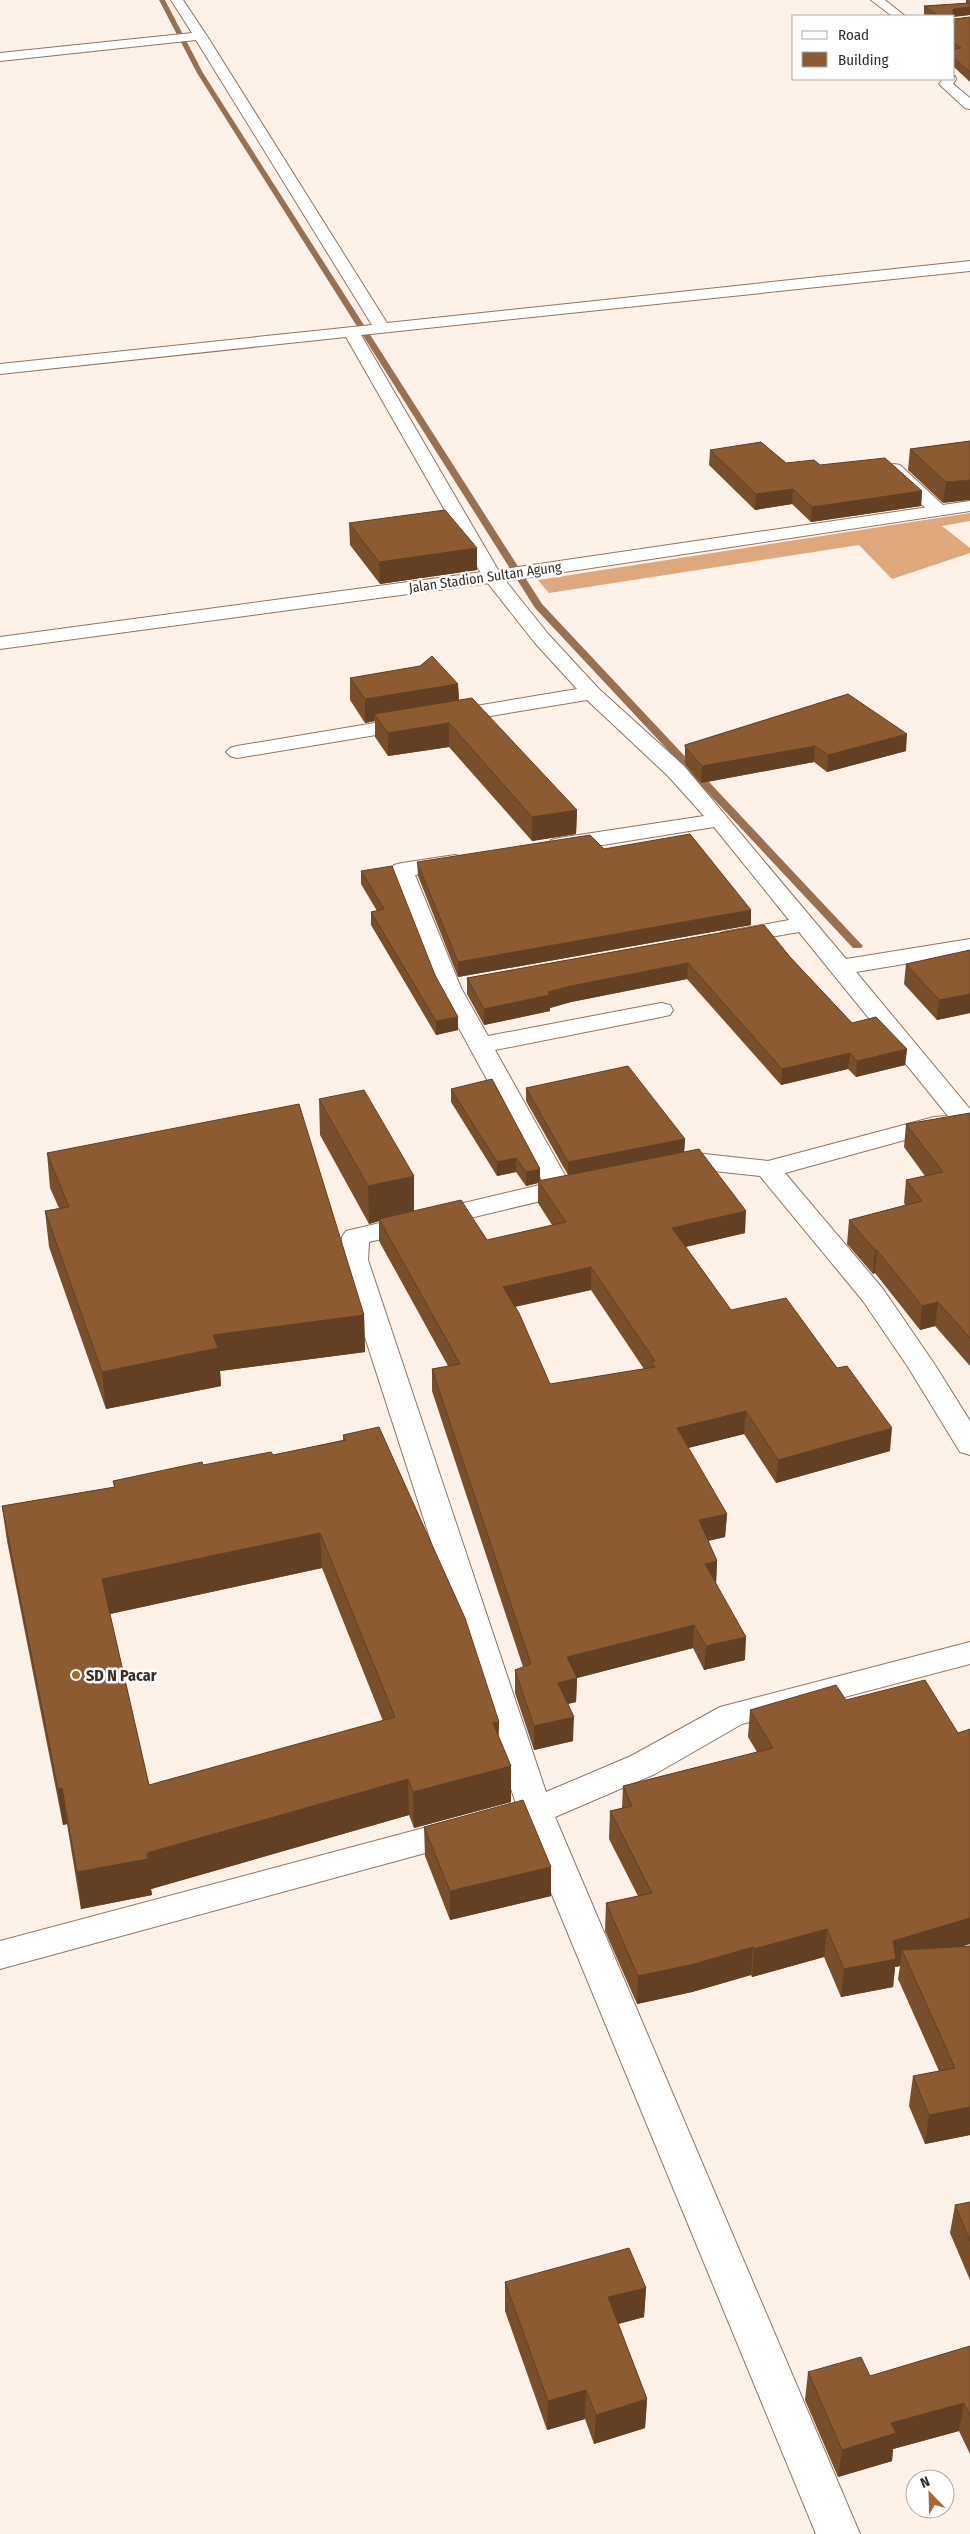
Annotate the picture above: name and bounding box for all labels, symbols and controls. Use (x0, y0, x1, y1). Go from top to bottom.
legend (792, 15, 955, 80)
text: Road (838, 26, 869, 44)
text: Building (838, 51, 889, 69)
street label: Jalan Stadion Sultan Agung (408, 558, 563, 597)
place label: SD N Pacar (86, 1666, 157, 1685)
marker: SD N Pacar (70, 1669, 82, 1681)
north arrow (905, 2469, 955, 2519)
text: N (918, 2473, 932, 2492)

